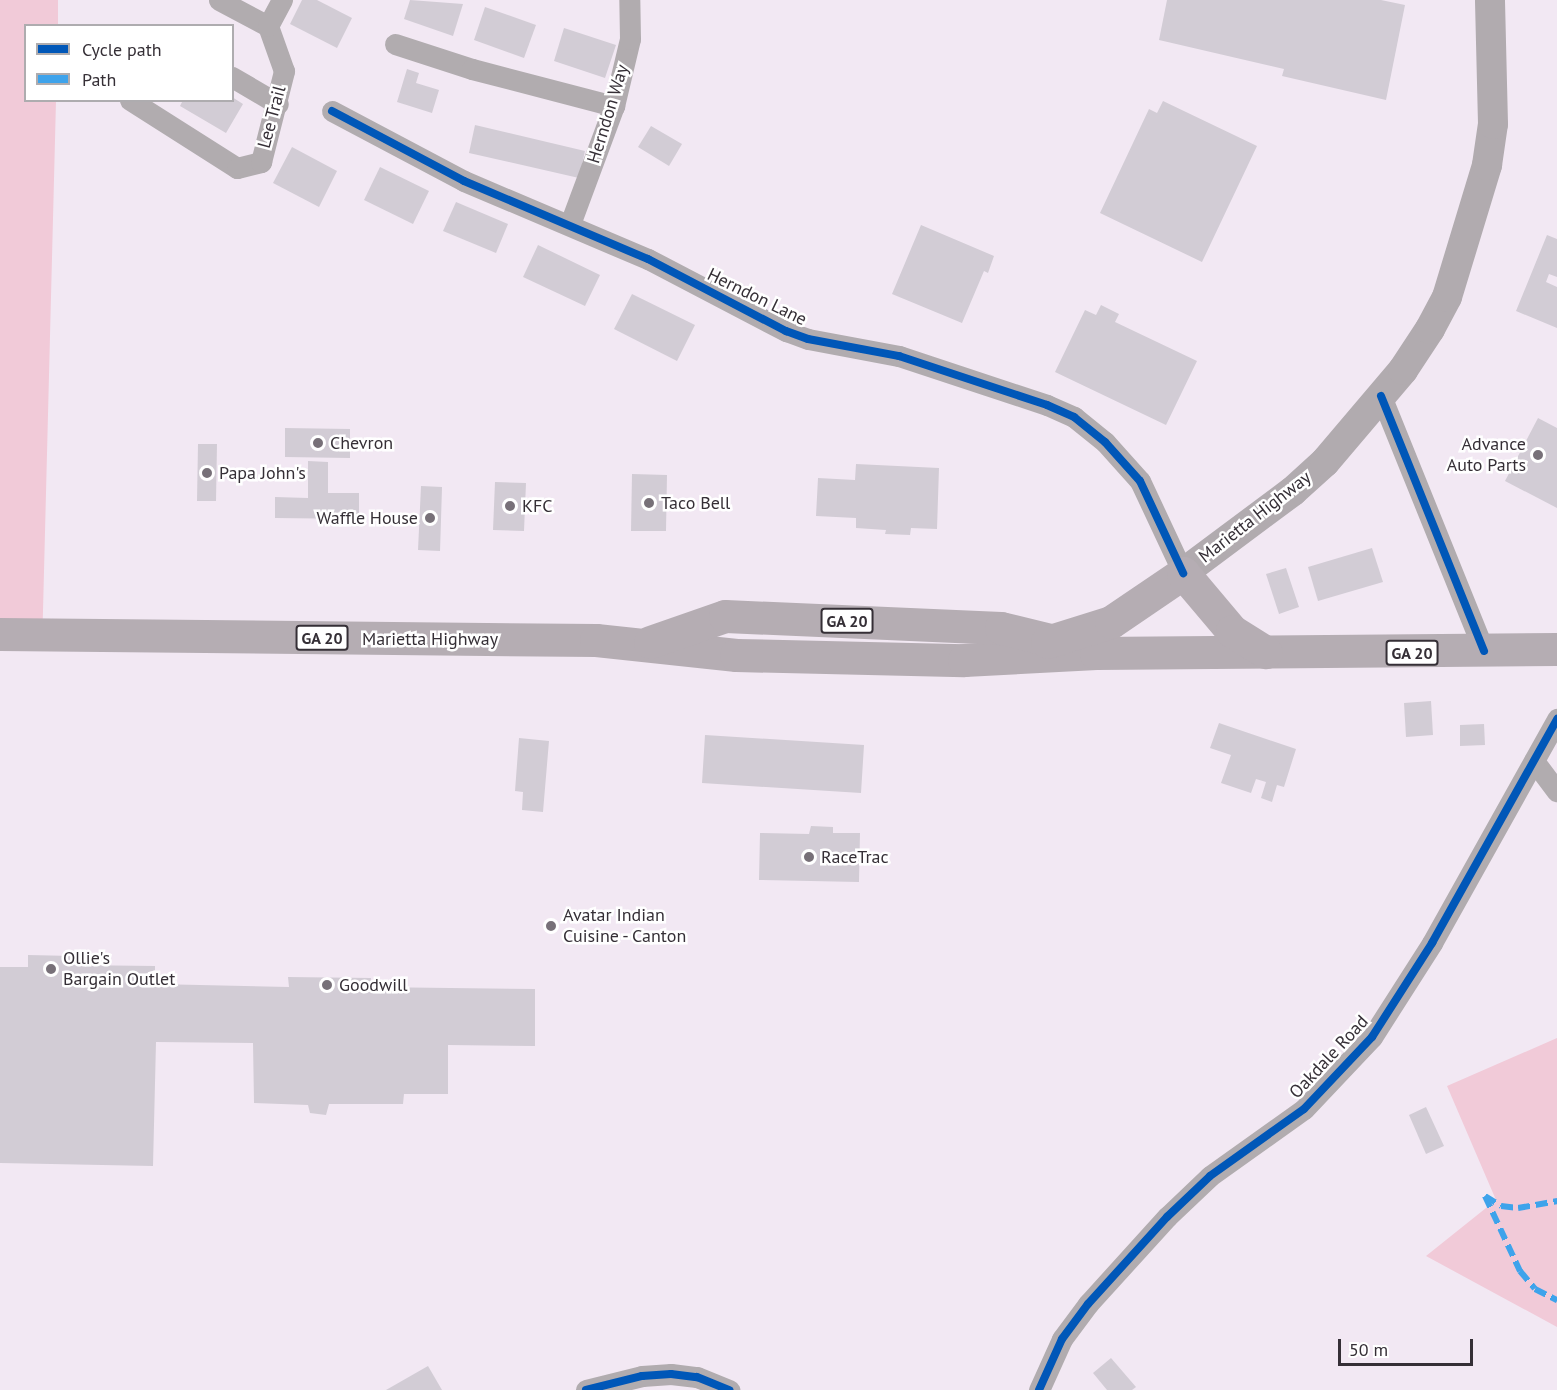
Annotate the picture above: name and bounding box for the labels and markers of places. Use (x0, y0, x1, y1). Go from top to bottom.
place label: Chevron (330, 432, 393, 454)
place label: Advance Auto Parts (1447, 434, 1526, 476)
marker: Chevron (311, 436, 325, 450)
marker: Advance Auto Parts (1531, 448, 1545, 462)
place label: Papa John's (219, 462, 306, 484)
marker: Papa John's (200, 466, 214, 480)
place label: Taco Bell (661, 492, 730, 514)
place label: KFC (522, 495, 553, 517)
marker: Taco Bell (642, 496, 656, 510)
marker: KFC (503, 499, 517, 513)
place label: Waffle House (317, 507, 418, 529)
marker: Waffle House (423, 511, 437, 525)
place label: RaceTrac (821, 846, 889, 868)
marker: RaceTrac (802, 850, 816, 864)
place label: Avatar Indian Cuisine - Canton (563, 905, 689, 948)
marker: Avatar Indian Cuisine - Canton (544, 919, 558, 933)
place label: Ollie's Bargain Outlet (63, 948, 175, 990)
marker: Ollie's Bargain Outlet (44, 962, 58, 976)
place label: Goodwill (339, 974, 408, 996)
marker: Goodwill (320, 978, 334, 992)

